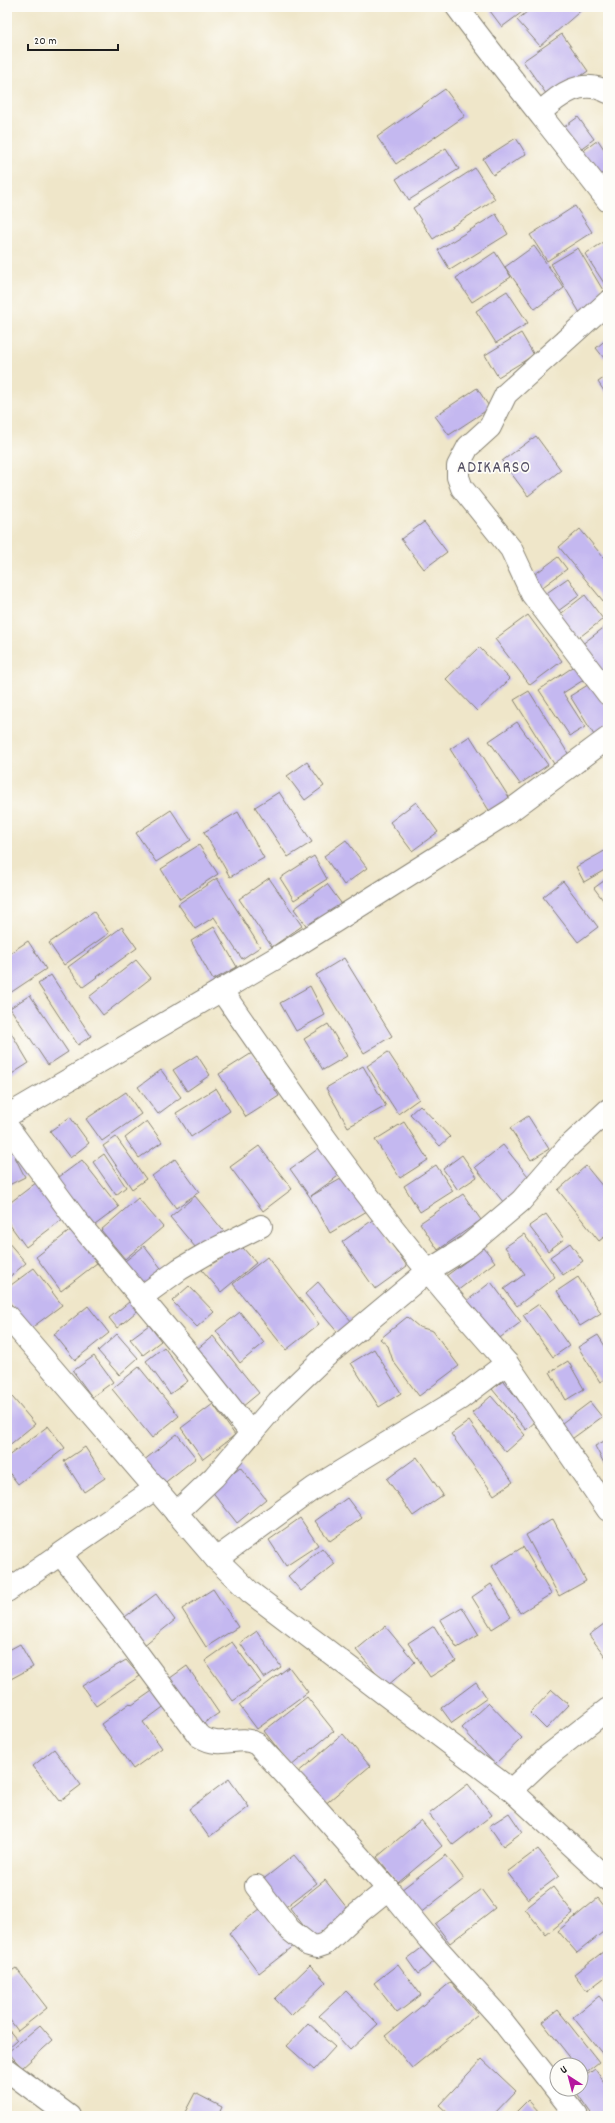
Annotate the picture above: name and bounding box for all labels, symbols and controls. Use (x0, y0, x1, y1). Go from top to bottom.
scale bar (28, 26, 118, 52)
text: 20 m (34, 33, 57, 50)
district label: ADIKARSO (457, 457, 531, 481)
north arrow (549, 2057, 589, 2097)
text: U (557, 2062, 571, 2079)

